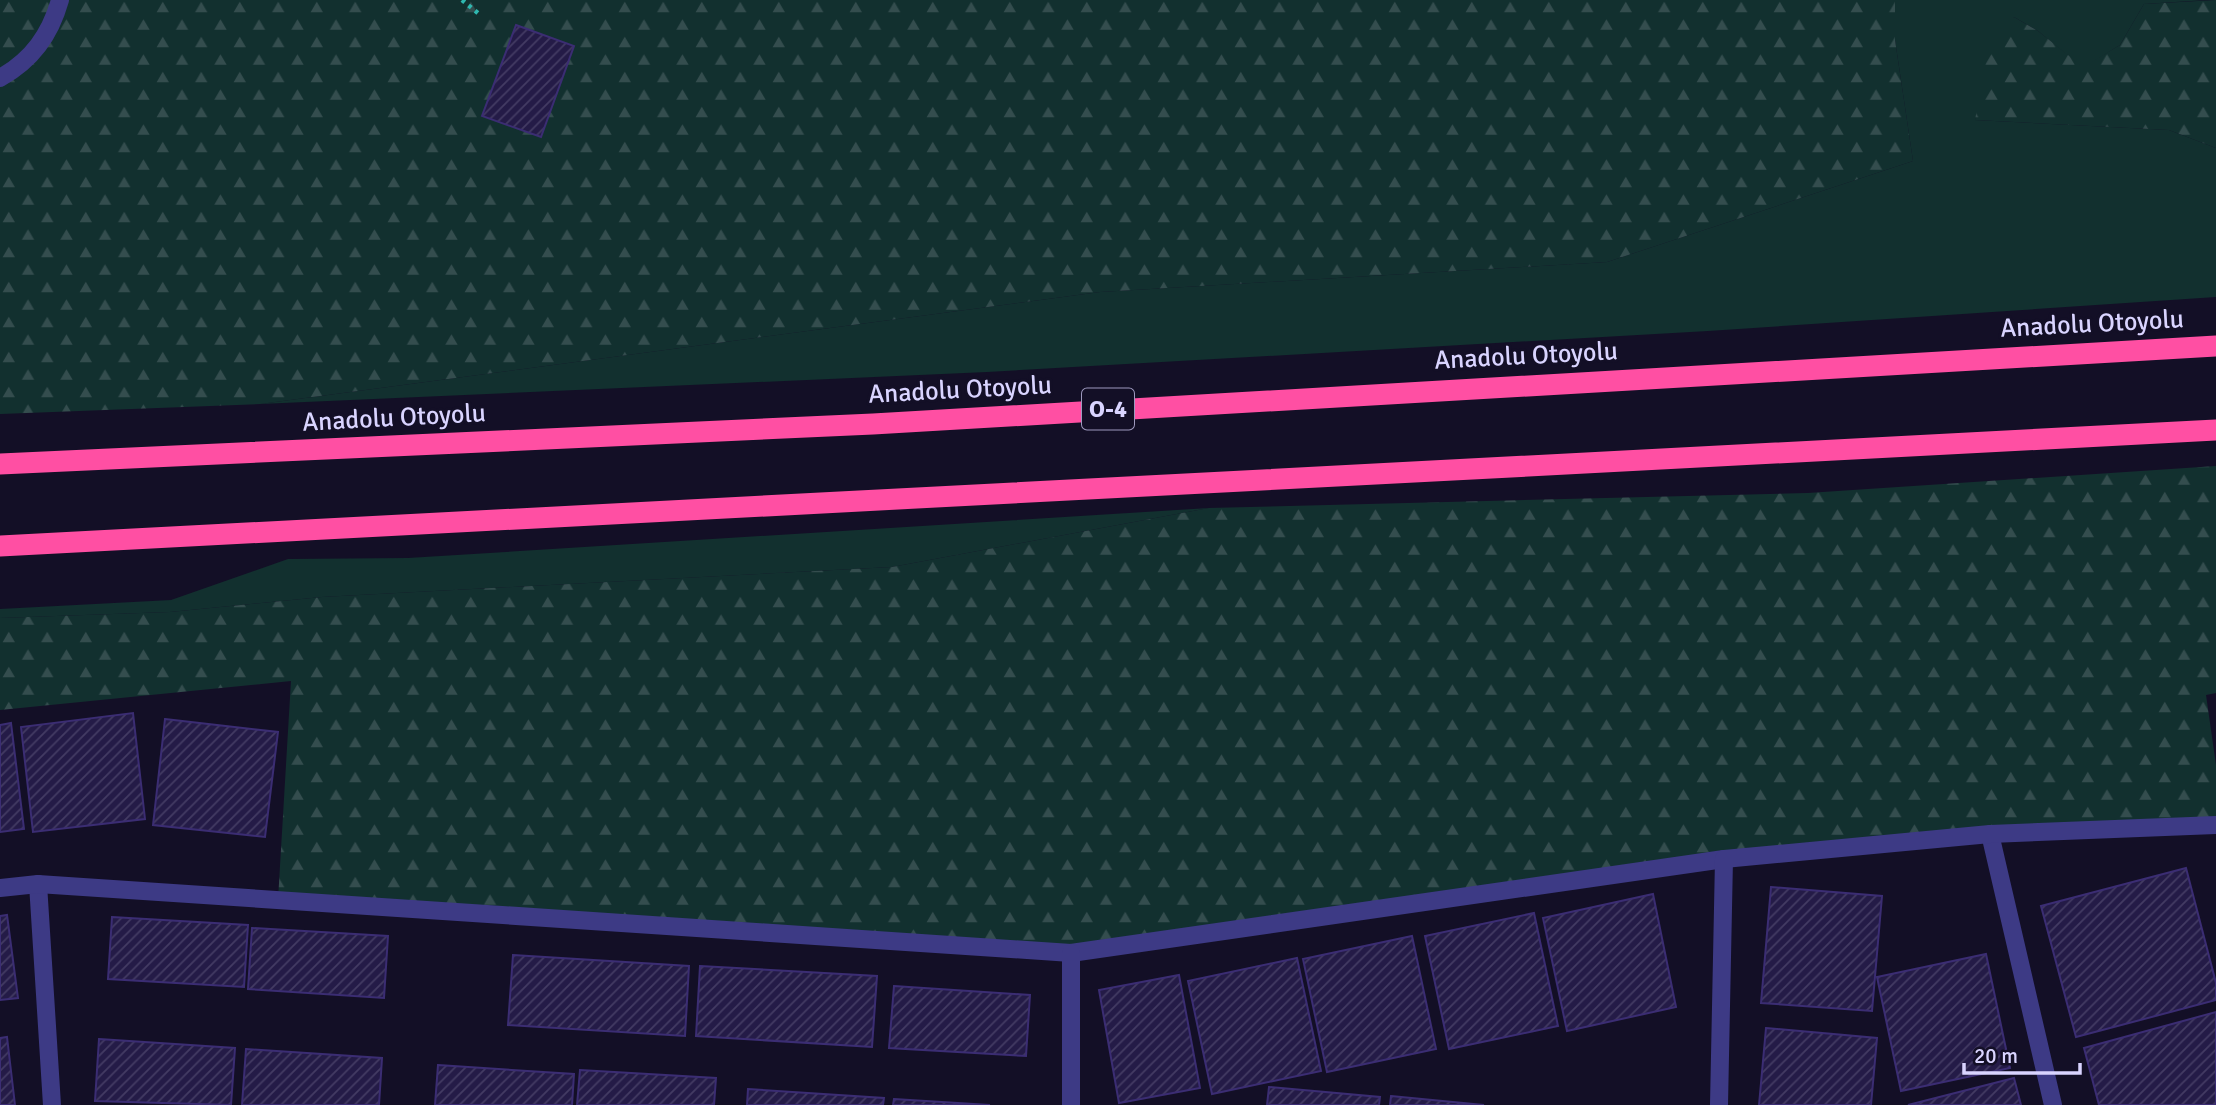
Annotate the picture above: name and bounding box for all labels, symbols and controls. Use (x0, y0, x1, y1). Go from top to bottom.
street label: Anadolu Otoyolu (1999, 303, 2185, 345)
street label: Anadolu Otoyolu (1433, 335, 1619, 377)
street label: Anadolu Otoyolu (867, 369, 1053, 411)
road number: O-4 (1082, 388, 1134, 430)
street label: Anadolu Otoyolu (301, 397, 487, 439)
scale bar (1964, 1032, 2080, 1076)
text: 20 m (1974, 1043, 2018, 1069)

